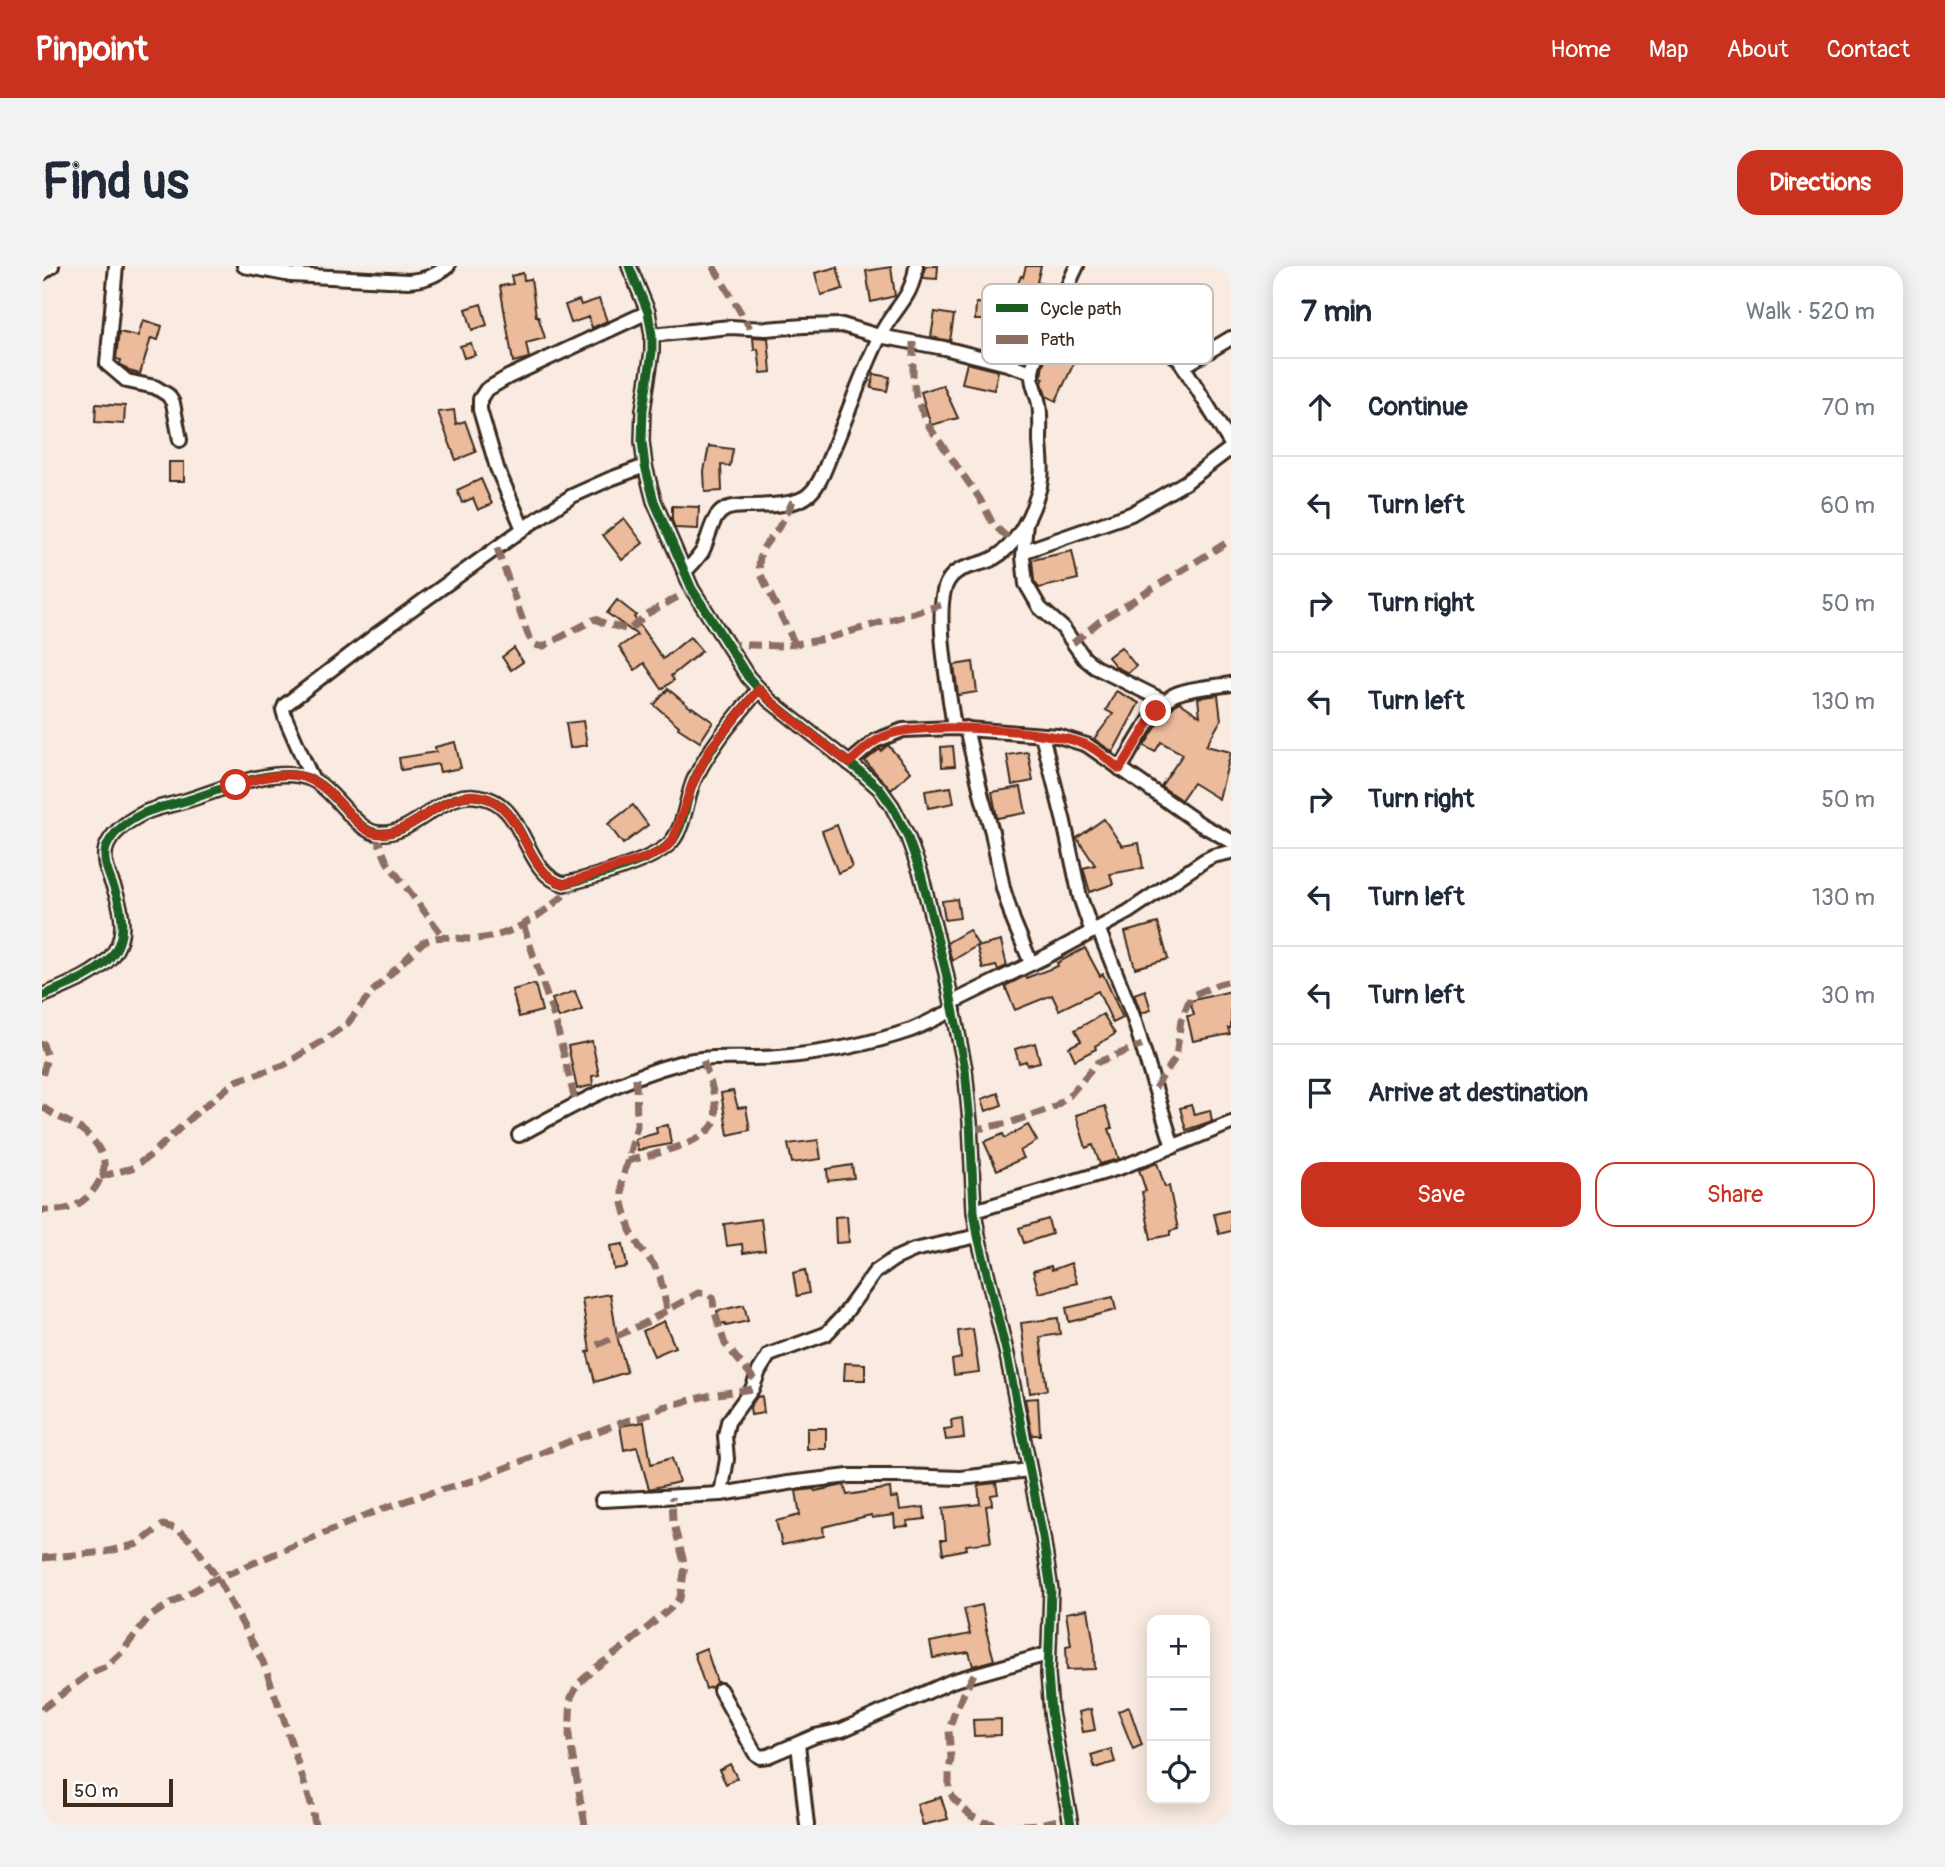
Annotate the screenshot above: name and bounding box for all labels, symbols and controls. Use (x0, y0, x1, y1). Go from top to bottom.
text: Pinpoint (35, 29, 148, 70)
text: Home (1550, 35, 1611, 64)
text: Map (1649, 35, 1689, 64)
text: About (1727, 35, 1789, 64)
text: Contact (1827, 35, 1910, 64)
button: Directions (1737, 150, 1903, 215)
text: Find us (42, 152, 189, 213)
legend (982, 284, 1213, 364)
text: 7 min (1301, 293, 1372, 330)
text: Cycle path (1040, 297, 1121, 321)
text: Walk · 520 m (1746, 297, 1875, 326)
text: Path (1040, 328, 1075, 352)
icon: ahead (1301, 388, 1339, 426)
text: Continue (1368, 391, 1468, 423)
text: 70 m (1822, 393, 1875, 422)
icon: left (1301, 486, 1339, 524)
text: Turn left (1368, 489, 1464, 521)
text: 60 m (1820, 491, 1875, 520)
icon: right (1301, 584, 1339, 622)
text: Turn right (1368, 587, 1474, 619)
text: 50 m (1821, 589, 1875, 618)
icon: left (1301, 682, 1339, 720)
text: Turn left (1368, 685, 1464, 717)
text: 130 m (1812, 687, 1875, 716)
route end (1140, 695, 1171, 726)
route start (220, 769, 251, 800)
icon: right (1301, 780, 1339, 818)
text: Turn right (1368, 783, 1474, 815)
text: 50 m (1821, 785, 1875, 814)
icon: left (1301, 878, 1339, 916)
text: Turn left (1368, 881, 1464, 913)
text: 130 m (1812, 883, 1875, 912)
icon: left (1301, 976, 1339, 1014)
text: Turn left (1368, 979, 1464, 1011)
text: 30 m (1821, 981, 1875, 1010)
icon: arrive (1301, 1074, 1339, 1112)
text: Arrive at destination (1368, 1077, 1588, 1109)
button: Save (1301, 1162, 1581, 1227)
button: Share (1595, 1162, 1875, 1227)
map controls (1147, 1615, 1210, 1804)
button: + (1147, 1615, 1210, 1678)
button: − (1147, 1678, 1210, 1741)
button: locate (1147, 1741, 1210, 1804)
scale bar (63, 1776, 173, 1808)
text: 50 m (74, 1779, 118, 1803)

